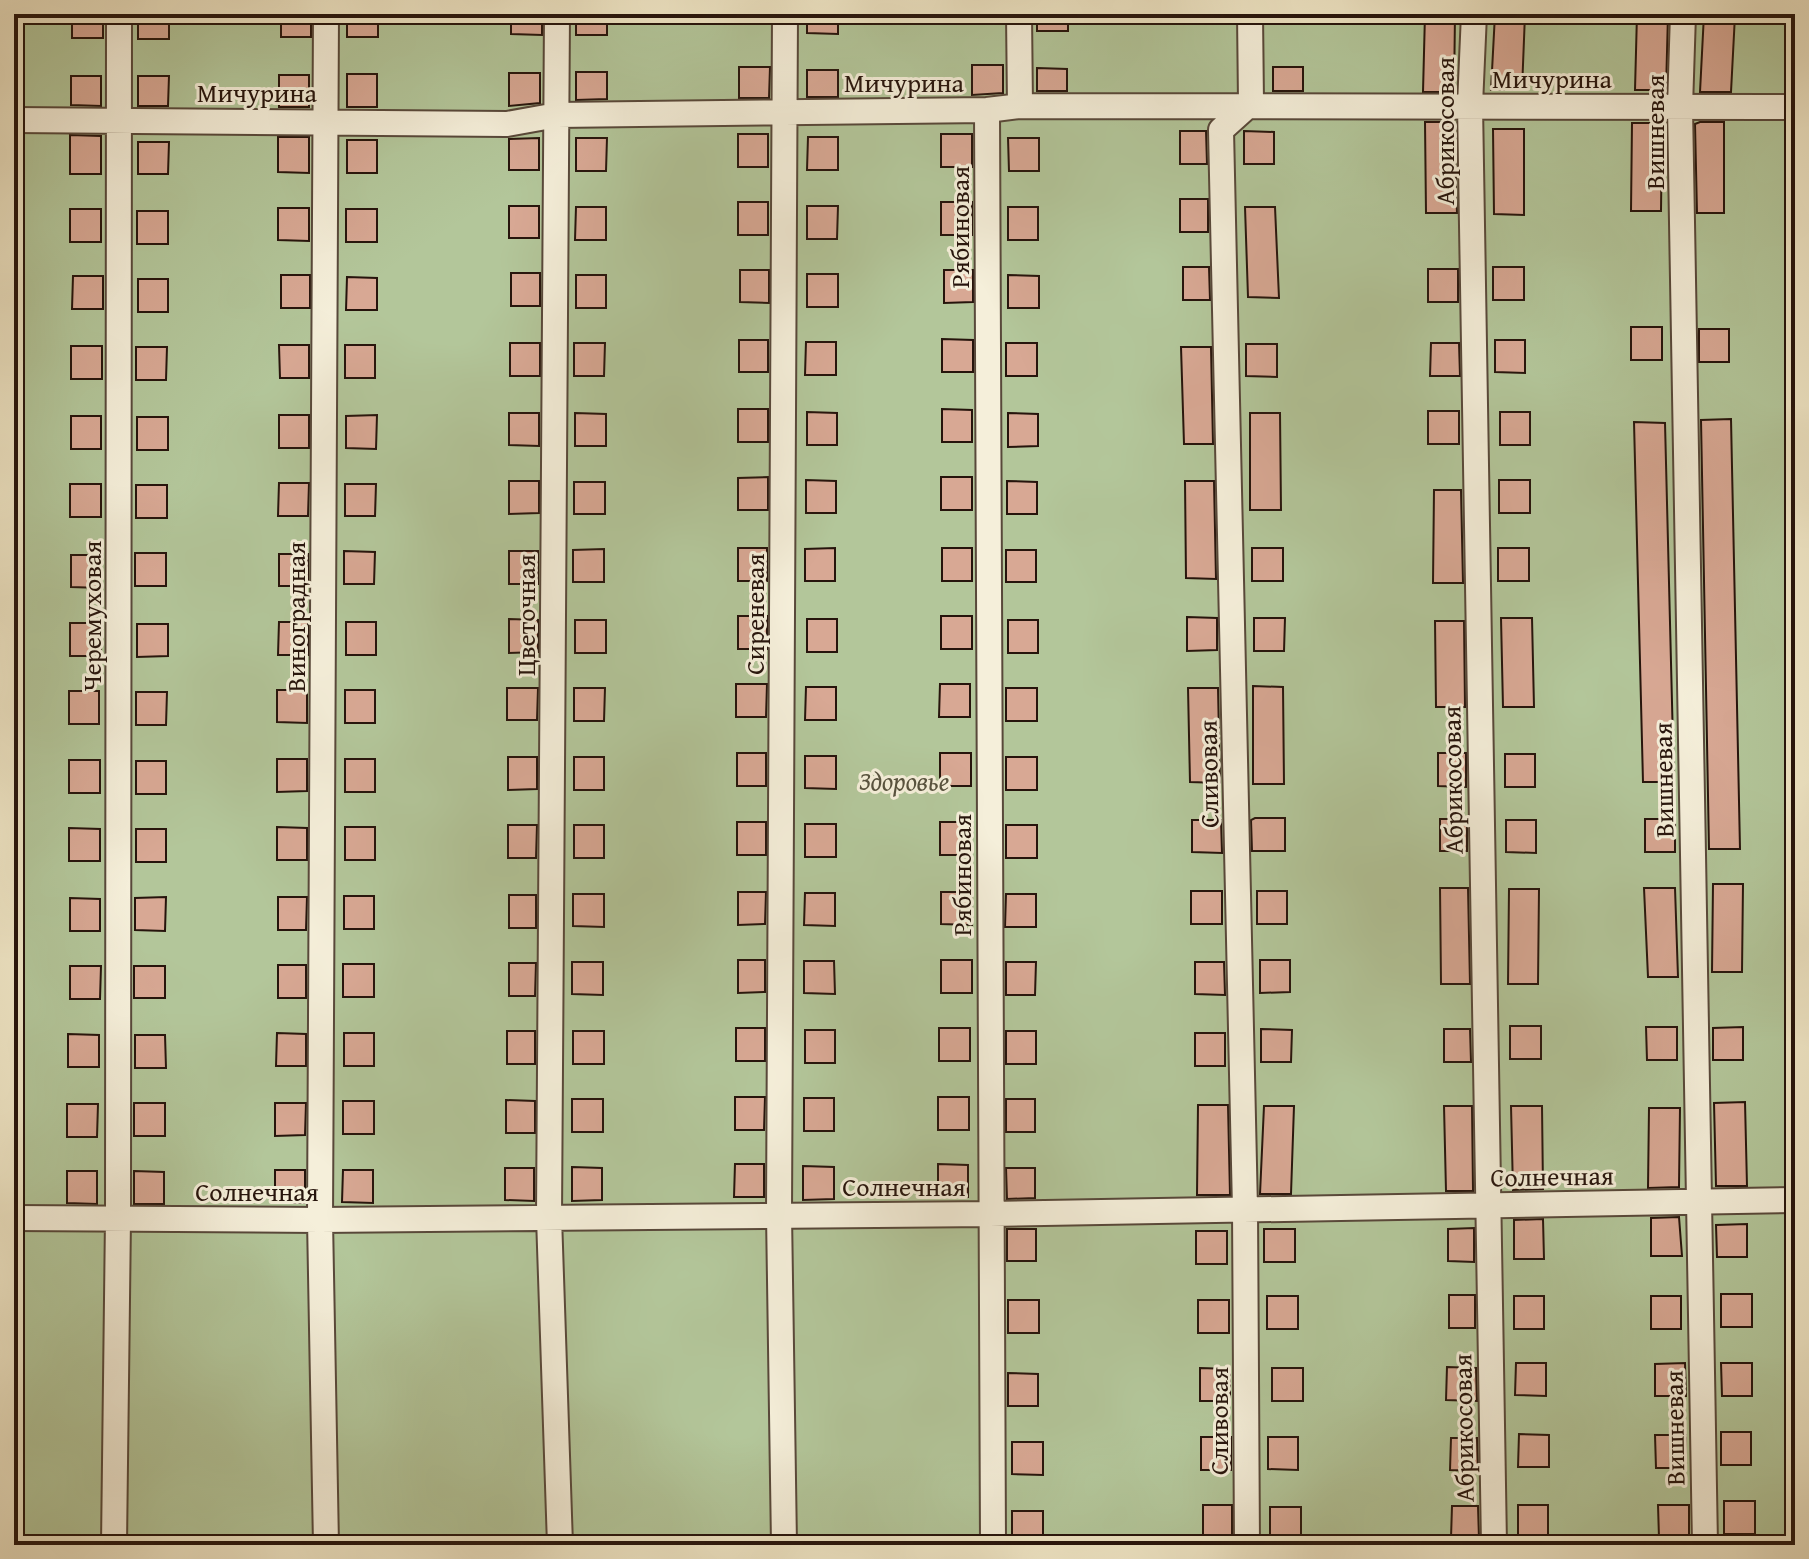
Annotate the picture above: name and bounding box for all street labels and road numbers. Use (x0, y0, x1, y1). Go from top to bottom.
street label: Абрикосовая (1425, 57, 1464, 205)
street label: Мичурина (1492, 59, 1613, 98)
street label: Мичурина (844, 63, 965, 102)
street label: Мичурина (197, 73, 318, 112)
street label: Вишневая (1635, 74, 1674, 190)
street label: Рябиновая (940, 166, 979, 288)
street label: Черемуховая (72, 541, 111, 691)
street label: Виноградная (276, 542, 315, 692)
street label: Сиреневая (735, 553, 774, 675)
street label: Цветочная (506, 554, 545, 676)
street label: Абрикосовая (1431, 705, 1473, 855)
street label: Сливовая (1188, 720, 1228, 828)
street label: Вишневая (1642, 722, 1684, 838)
street label: Рябиновая (942, 814, 981, 936)
street label: Солнечная (1490, 1155, 1614, 1197)
street label: Солнечная (842, 1167, 966, 1206)
street label: Солнечная (195, 1172, 319, 1211)
street label: Абрикосовая (1442, 1353, 1484, 1503)
street label: Сливовая (1199, 1367, 1238, 1475)
street label: Вишневая (1653, 1370, 1695, 1486)

